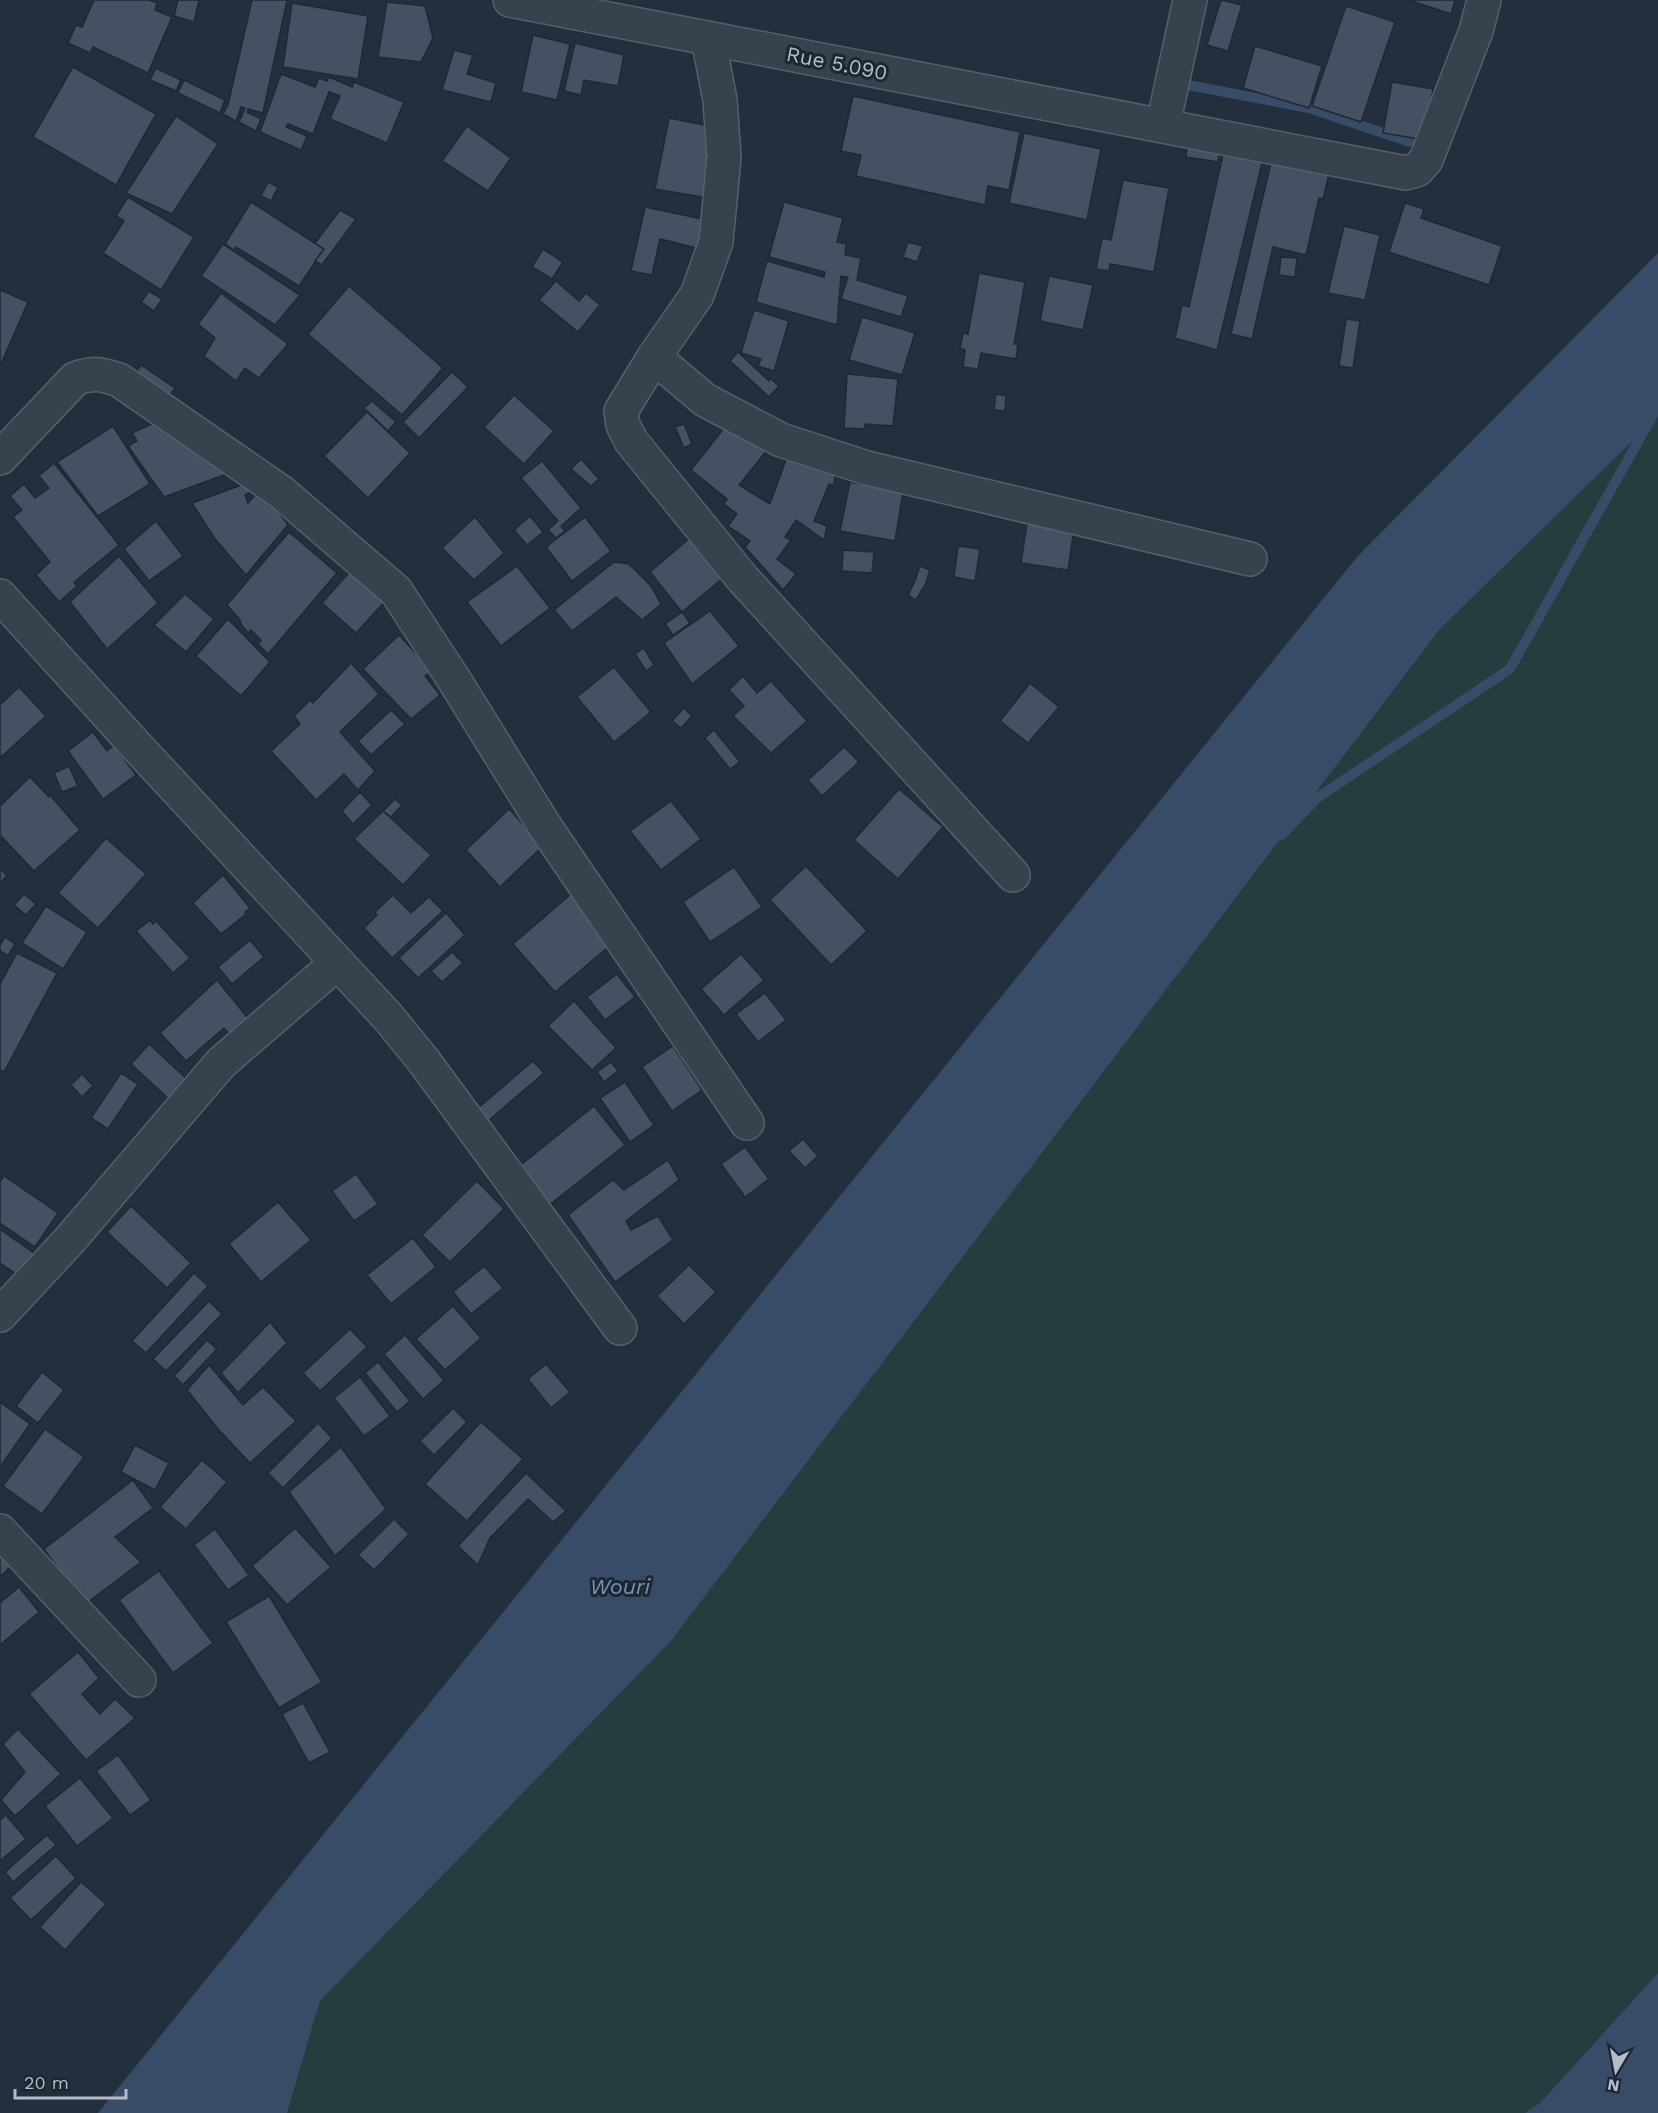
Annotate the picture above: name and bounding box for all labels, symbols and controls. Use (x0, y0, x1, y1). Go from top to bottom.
street label: Rue 5.090 (784, 41, 890, 85)
water label: Wouri (590, 1574, 652, 1599)
north arrow (1586, 2041, 1646, 2101)
scale bar (15, 2062, 126, 2100)
text: 20 m (24, 2072, 69, 2093)
text: N (1606, 2075, 1621, 2096)

